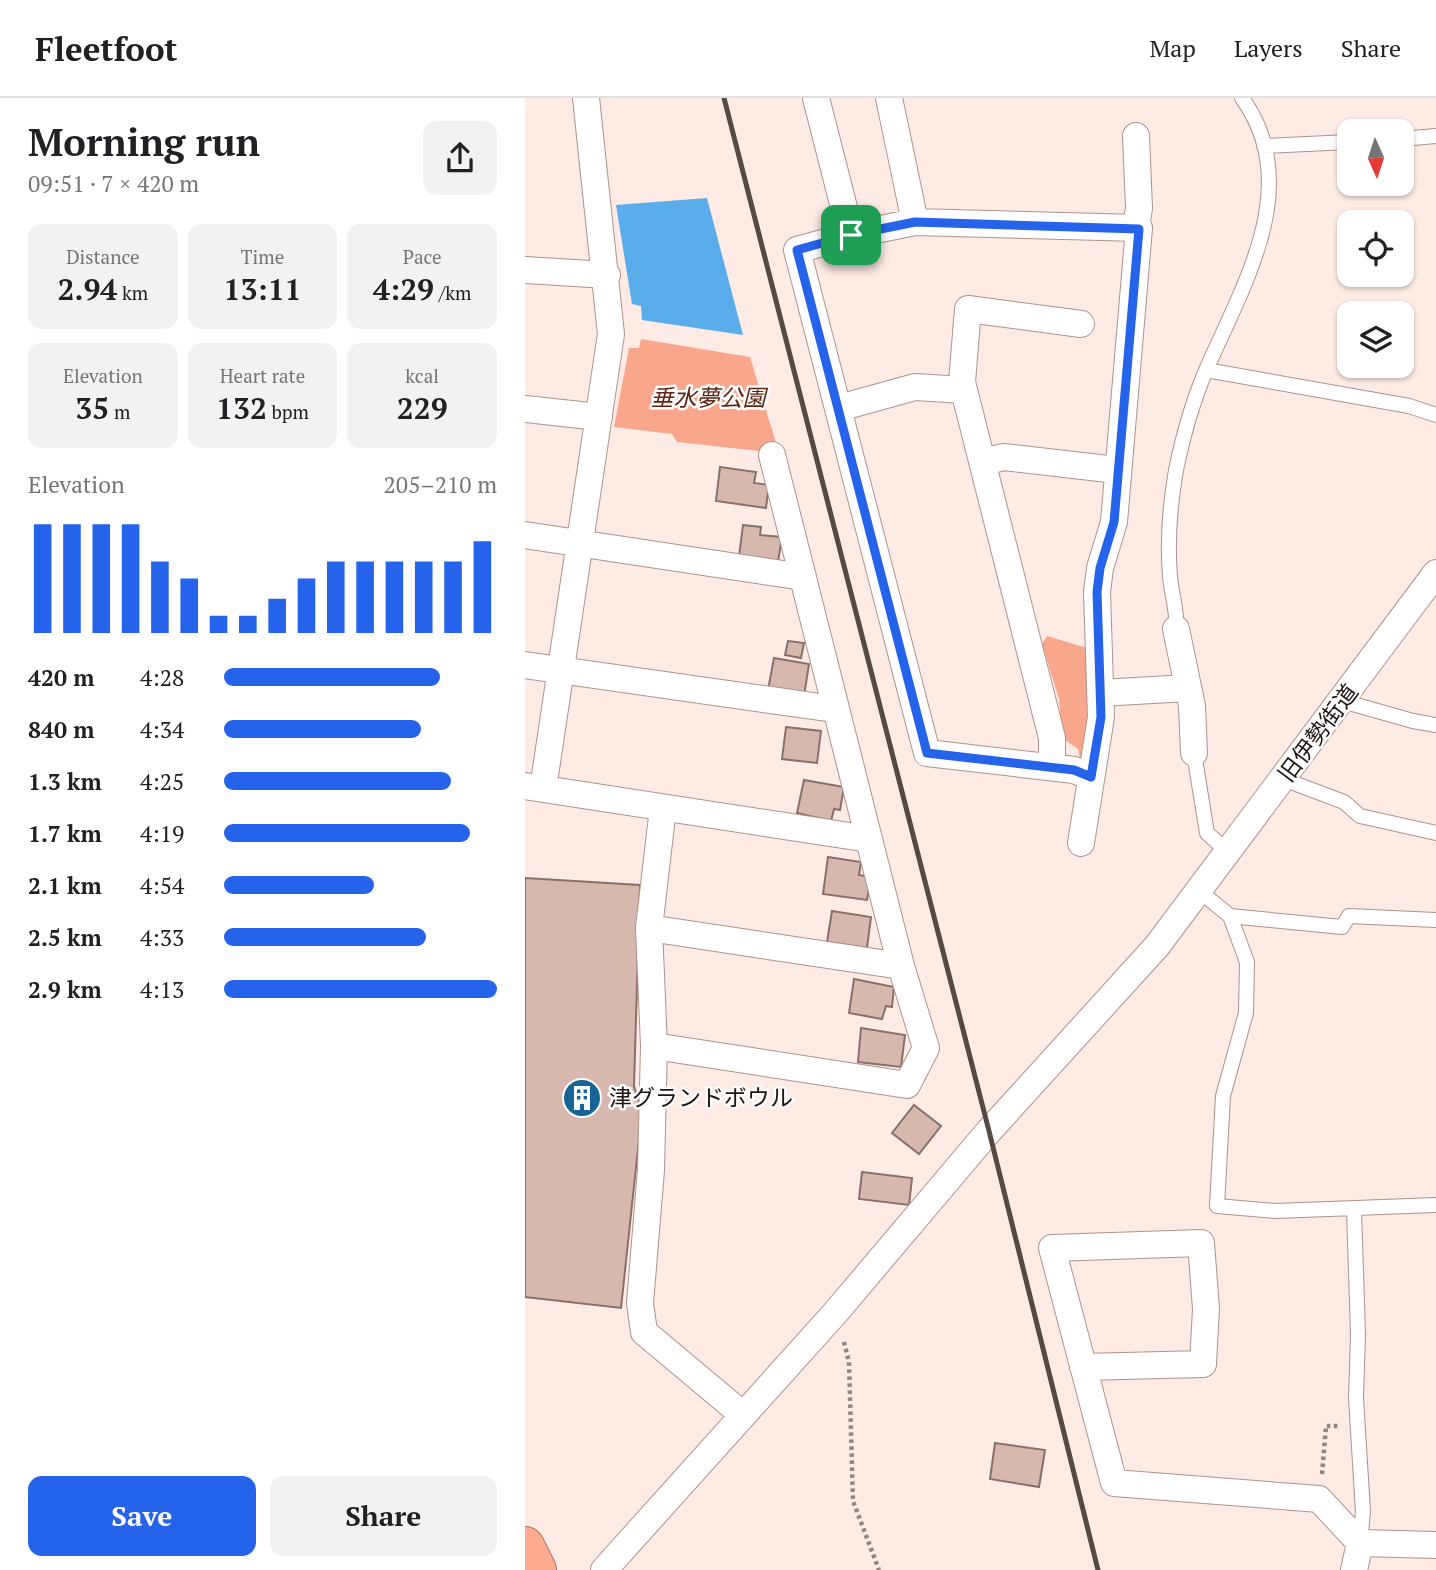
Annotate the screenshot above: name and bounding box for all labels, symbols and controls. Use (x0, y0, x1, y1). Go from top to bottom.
text: Fleetfoot (35, 27, 178, 70)
text: Map (1149, 32, 1196, 64)
text: Layers (1234, 32, 1303, 64)
text: Share (1341, 32, 1401, 64)
text: Morning run (28, 117, 260, 167)
north arrow (1337, 119, 1414, 196)
map controls (1337, 119, 1414, 378)
button: share (423, 121, 497, 195)
text: 09:51 · 7 × 420 m (28, 168, 199, 199)
pin (821, 205, 881, 265)
button: locate (1337, 210, 1414, 287)
icon: arrive (832, 216, 870, 254)
text: Distance (66, 244, 140, 269)
text: Time (241, 244, 284, 269)
text: Pace (403, 244, 442, 269)
text: 2.94 (58, 269, 117, 309)
text: 13:11 (223, 269, 302, 309)
text: 4:29 (373, 269, 434, 309)
text: km (117, 280, 148, 305)
text: /km (434, 280, 471, 305)
button: layers (1337, 301, 1414, 378)
text: Elevation (63, 363, 143, 388)
text: Heart rate (220, 363, 305, 388)
text: kcal (405, 363, 439, 388)
park label: 垂水夢公園 (651, 382, 769, 413)
text: 35 (75, 388, 109, 428)
text: 132 (216, 388, 267, 428)
text: 229 (397, 388, 448, 428)
text: m (109, 399, 130, 424)
text: bpm (267, 399, 309, 424)
text: Elevation (28, 469, 125, 500)
text: 205–210 m (384, 469, 497, 500)
text: 420 m (28, 662, 94, 693)
text: 4:28 (140, 662, 184, 693)
street label: 旧伊勢街道 (1271, 677, 1365, 788)
text: 840 m (28, 714, 94, 745)
text: 4:34 (140, 714, 184, 745)
text: 1.3 km (28, 766, 102, 797)
text: 4:25 (140, 766, 184, 797)
text: 1.7 km (28, 818, 102, 849)
text: 4:19 (140, 818, 184, 849)
text: 2.1 km (28, 870, 102, 901)
text: 4:54 (140, 870, 184, 901)
text: 2.5 km (28, 922, 102, 953)
text: 4:33 (140, 922, 184, 953)
text: 2.9 km (28, 974, 102, 1005)
text: 4:13 (140, 974, 184, 1005)
building icon: 津グランドボウル (561, 1077, 603, 1119)
place label: 津グランドボウル (609, 1082, 793, 1113)
button: Save (28, 1476, 256, 1556)
button: Share (270, 1476, 497, 1556)

